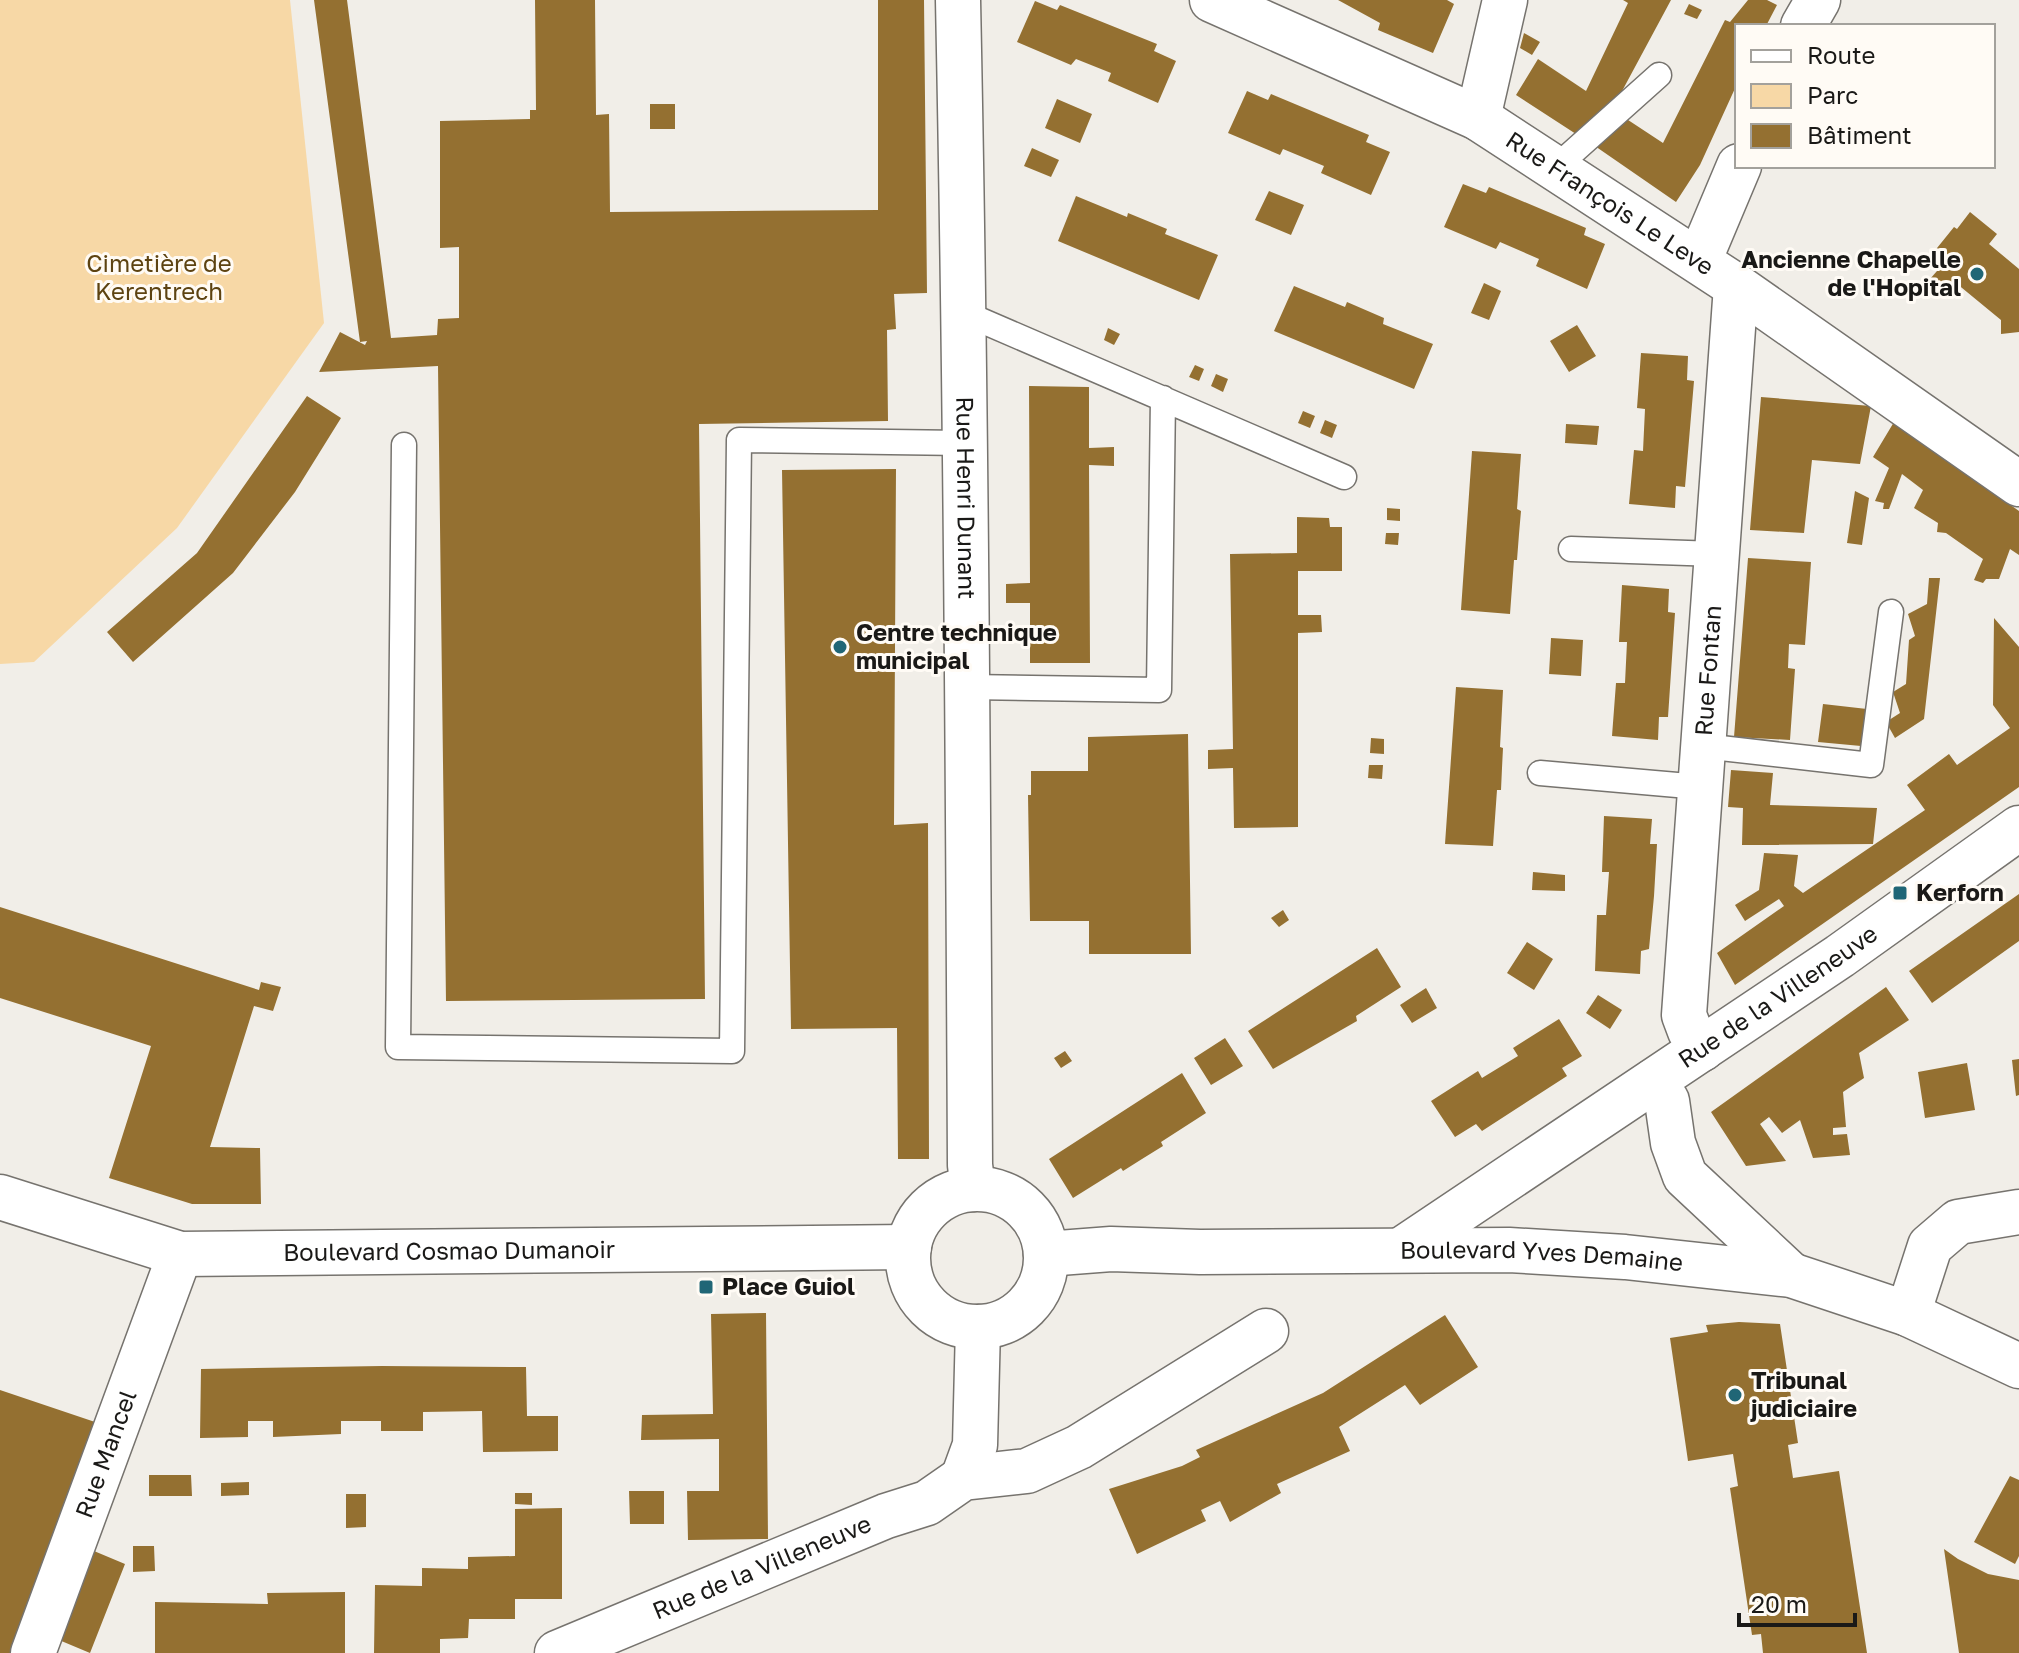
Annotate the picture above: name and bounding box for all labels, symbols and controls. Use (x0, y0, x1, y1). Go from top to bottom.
legend (1735, 24, 1995, 168)
text: Route (1807, 40, 1876, 69)
text: Parc (1807, 80, 1858, 109)
text: Bâtiment (1807, 120, 1912, 149)
street label: Rue François Le Leve (1501, 124, 1720, 281)
place label: Ancienne Chapelle de l'Hopital (1741, 244, 1961, 301)
park label: Cimetière de Kerentrech (86, 248, 232, 305)
marker: Ancienne Chapelle de l'Hopital (1968, 265, 1986, 283)
street label: Rue Henri Dunant (951, 396, 982, 599)
street label: Rue Fontan (1688, 604, 1726, 737)
place label: Centre technique municipal (856, 617, 1057, 674)
marker: Centre technique municipal (831, 638, 849, 656)
place label: Kerforn (1916, 877, 2004, 906)
marker: Kerforn (1891, 884, 1909, 902)
street label: Rue de la Villeneuve (1672, 918, 1882, 1073)
street label: Boulevard Cosmao Dumanoir (283, 1234, 615, 1266)
street label: Boulevard Yves Demaine (1400, 1234, 1685, 1276)
place label: Place Guiol (722, 1271, 855, 1300)
marker: Place Guiol (697, 1278, 715, 1296)
place label: Tribunal judiciaire (1750, 1365, 1857, 1422)
street label: Rue Mancel (68, 1386, 142, 1521)
marker: Tribunal judiciaire (1726, 1386, 1744, 1404)
street label: Rue de la Villeneuve (648, 1508, 875, 1625)
scale bar (1739, 1577, 1855, 1627)
text: 20 m (1751, 1589, 1807, 1618)

